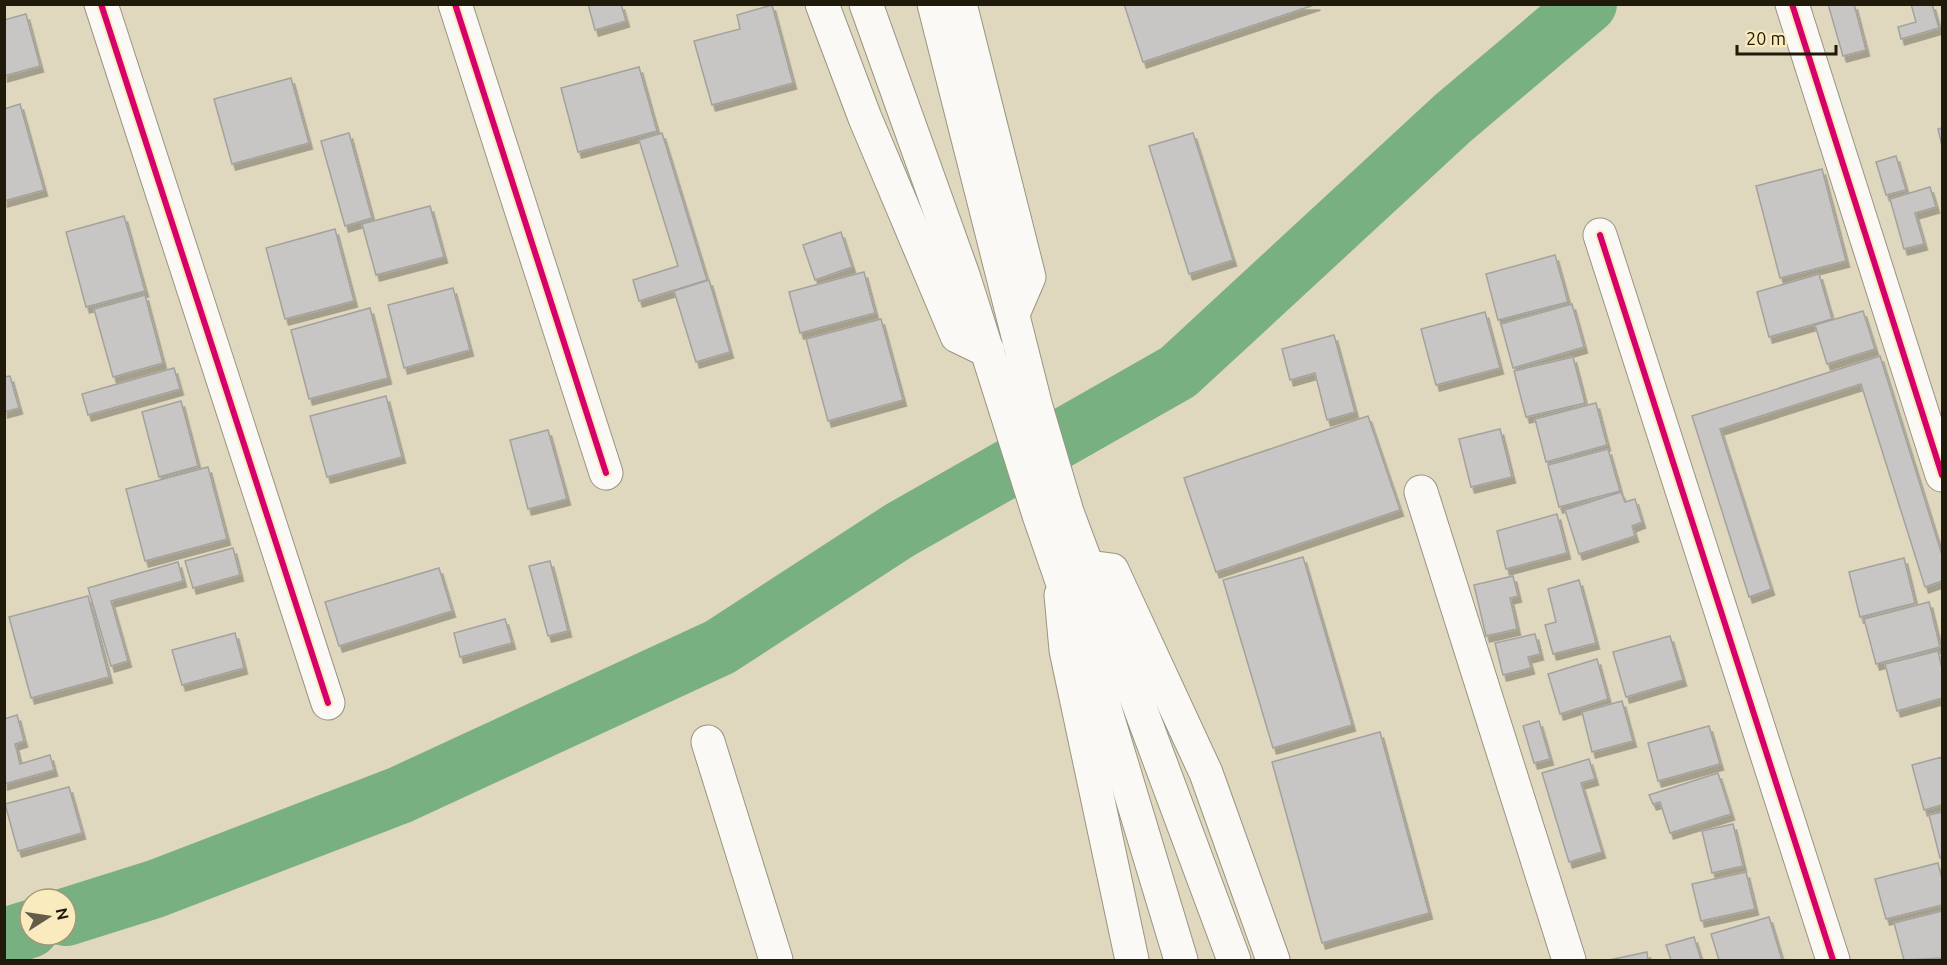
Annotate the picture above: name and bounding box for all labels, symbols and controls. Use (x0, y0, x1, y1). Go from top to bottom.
scale bar (1737, 18, 1836, 56)
text: 20 m (1746, 28, 1786, 48)
north arrow (18, 887, 78, 947)
text: N (53, 906, 73, 922)

